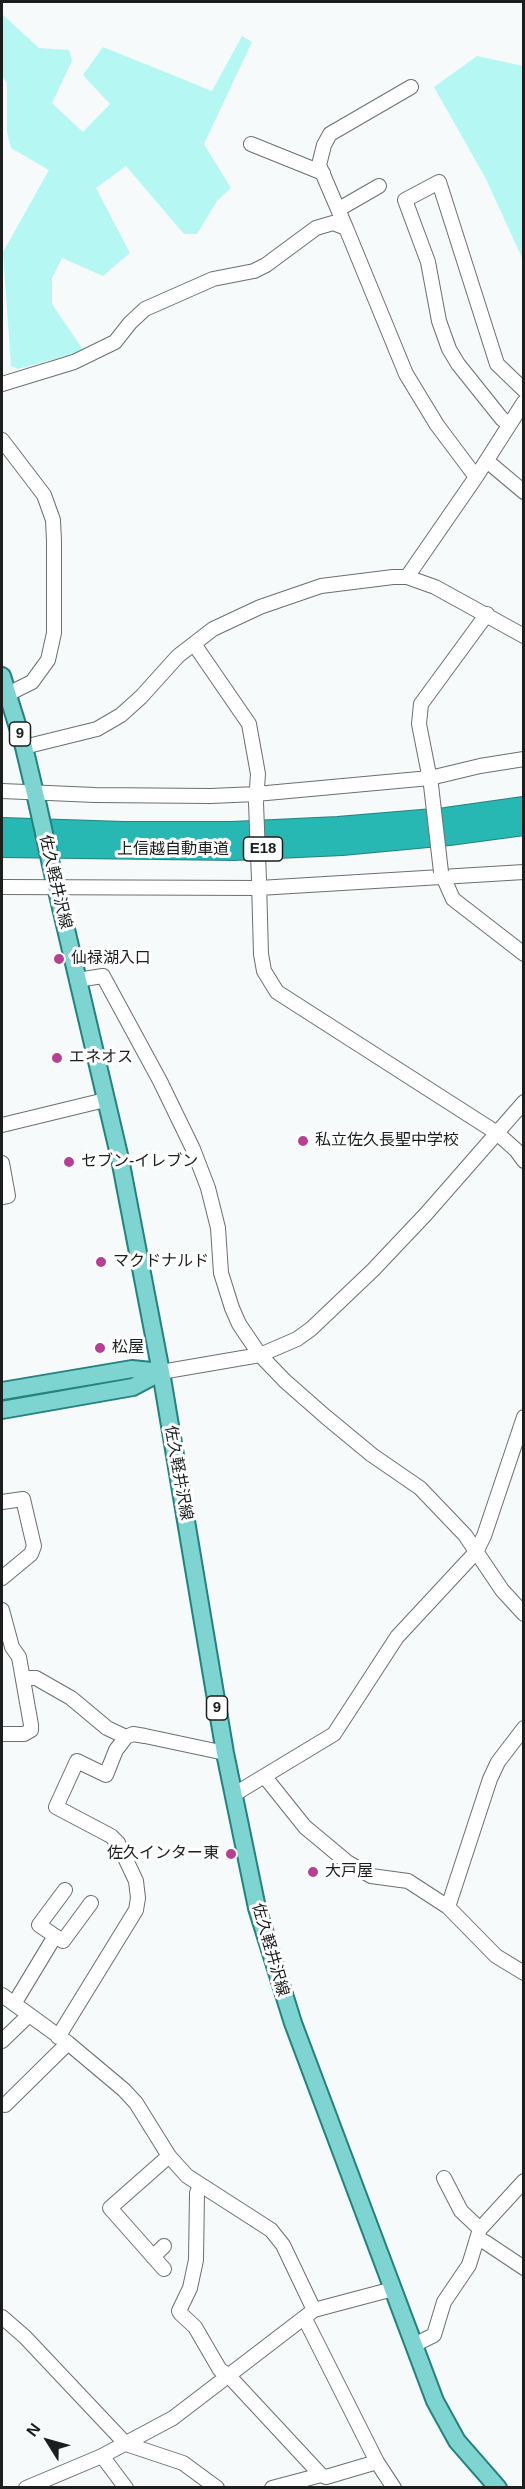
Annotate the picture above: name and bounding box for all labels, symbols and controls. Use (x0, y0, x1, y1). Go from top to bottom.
road number: 9 (10, 722, 31, 746)
street label: 佐久軽井沢線 (35, 833, 75, 931)
road number: E18 (244, 837, 282, 861)
street label: 上信越自動車道 (117, 840, 229, 860)
place label: 仙禄湖入口 (71, 949, 151, 969)
marker: 仙禄湖入口 (52, 952, 66, 966)
place label: エネオス (69, 1048, 133, 1068)
marker: エネオス (50, 1051, 64, 1065)
place label: 私立佐久長聖中学校 (315, 1131, 459, 1151)
marker: 私立佐久長聖中学校 (296, 1134, 310, 1148)
place label: セブン-イレブン (81, 1152, 198, 1172)
marker: セブン-イレブン (62, 1155, 76, 1169)
place label: マクドナルド (113, 1252, 209, 1272)
marker: マクドナルド (94, 1255, 108, 1269)
place label: 松屋 (112, 1338, 144, 1358)
marker: 松屋 (93, 1341, 107, 1355)
street label: 佐久軽井沢線 (160, 1424, 196, 1522)
road number: 9 (206, 1696, 228, 1720)
place label: 佐久インター東 (107, 1844, 219, 1864)
marker: 佐久インター東 (224, 1847, 238, 1861)
place label: 大戸屋 (325, 1862, 373, 1882)
marker: 大戸屋 (306, 1865, 320, 1879)
street label: 佐久軽井沢線 (248, 1901, 292, 1999)
north arrow (18, 2411, 78, 2471)
text: N (23, 2420, 43, 2440)

